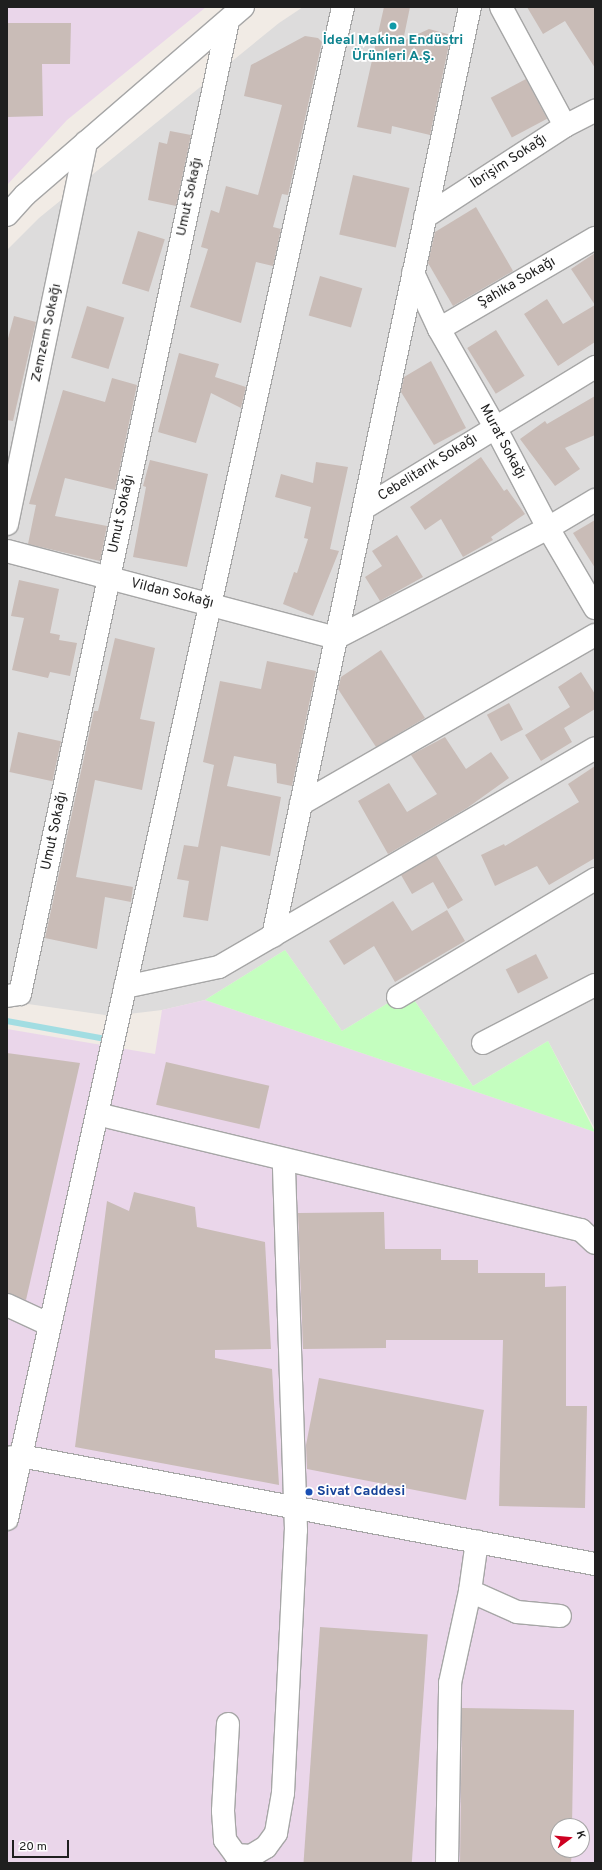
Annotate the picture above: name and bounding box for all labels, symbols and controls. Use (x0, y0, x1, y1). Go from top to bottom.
marker: İdeal Makina Endüstri Ürünleri A.Ş. (388, 21, 398, 31)
place label: İdeal Makina Endüstri Ürünleri A.Ş. (323, 33, 463, 66)
street label: İbrişim Sokağı (467, 131, 551, 193)
street label: Umut Sokağı (173, 156, 207, 238)
street label: Şahika Sokağı (475, 254, 559, 312)
street label: Zemzem Sokağı (28, 282, 66, 384)
street label: Murat Sokağı (475, 402, 529, 482)
street label: Cebelitarık Sokağı (375, 431, 481, 505)
street label: Umut Sokağı (105, 473, 139, 555)
street label: Vildan Sokağı (129, 576, 215, 612)
street label: Umut Sokağı (38, 790, 72, 872)
place label: Sivat Caddesi (317, 1484, 405, 1500)
marker: Sivat Caddesi (304, 1487, 314, 1497)
north arrow (550, 1818, 590, 1858)
text: K (573, 1829, 588, 1841)
scale bar (14, 1832, 71, 1858)
text: 20 m (19, 1839, 47, 1855)

